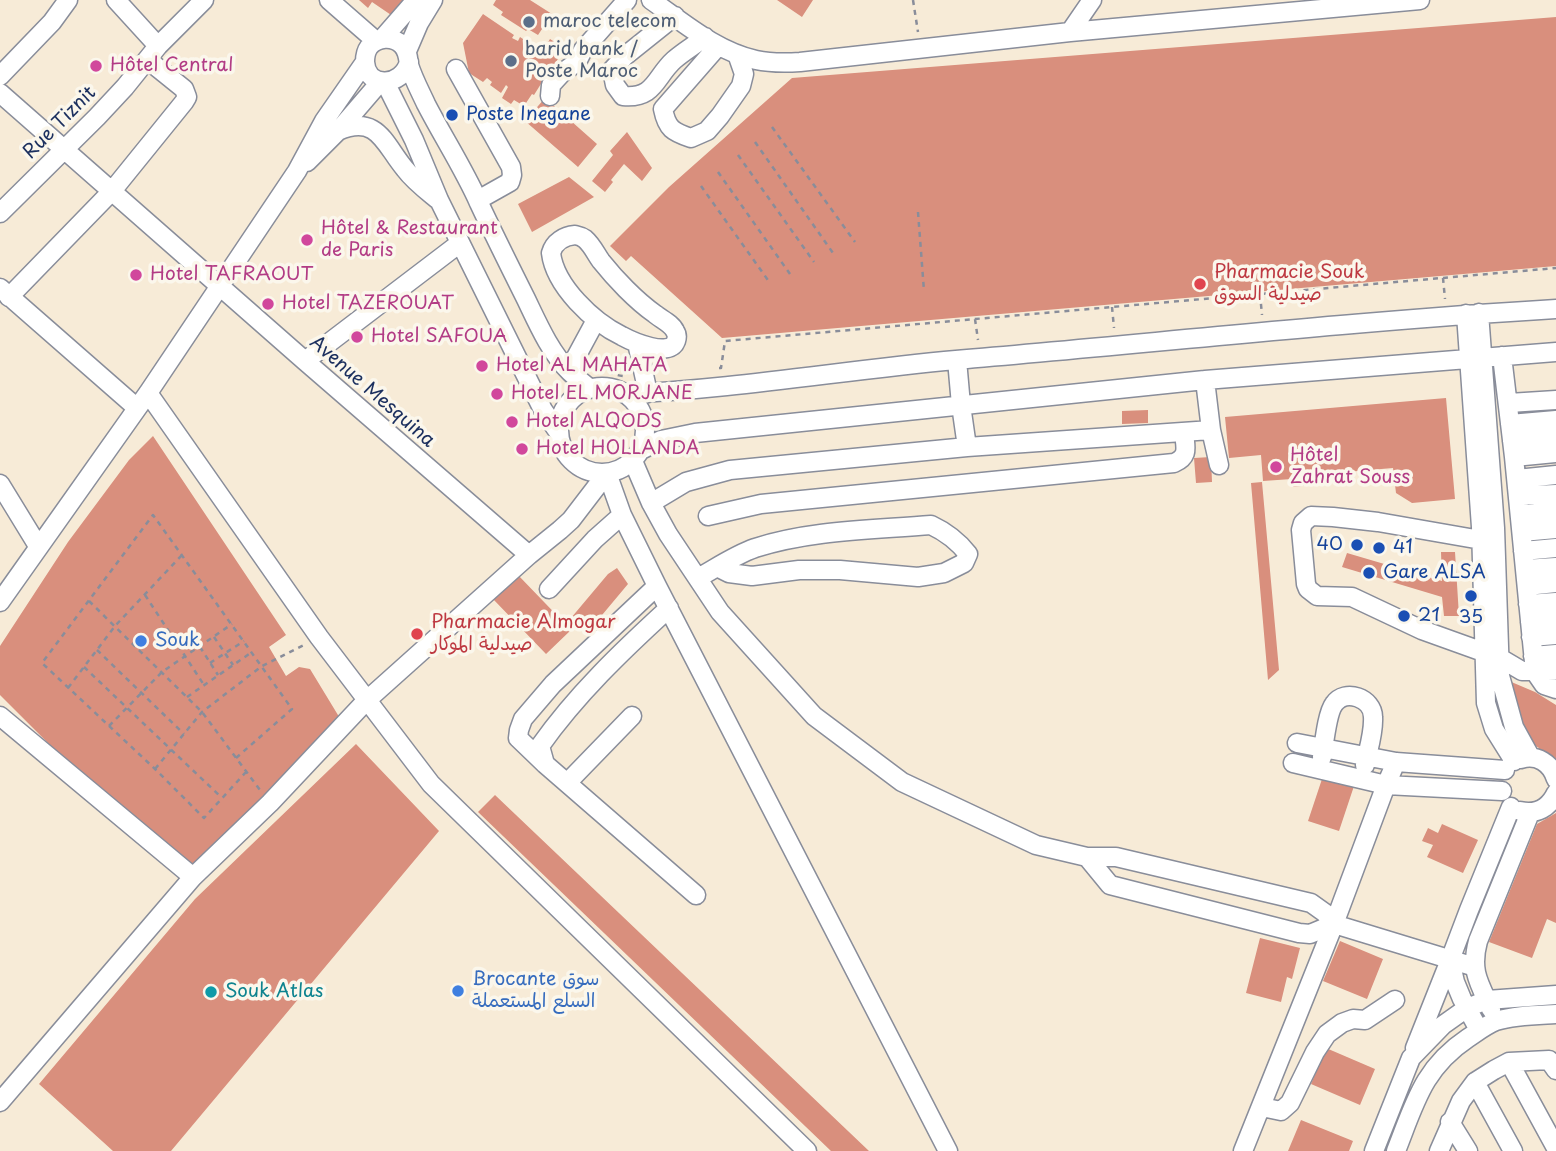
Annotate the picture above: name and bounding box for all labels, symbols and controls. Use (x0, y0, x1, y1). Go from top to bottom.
place label: maroc telecom (543, 11, 677, 33)
marker: maroc telecom (521, 14, 537, 30)
place label: barid bank / Poste Maroc (525, 39, 638, 83)
marker: barid bank / Poste Maroc (503, 53, 519, 69)
place label: Hôtel Central (110, 55, 233, 77)
marker: Hôtel Central (88, 58, 104, 74)
street label: Rue Tiznit (19, 82, 101, 164)
place label: Poste Inegane (466, 104, 591, 126)
marker: Poste Inegane (444, 107, 460, 123)
place label: Hôtel & Restaurant de Paris (321, 218, 498, 262)
marker: Hôtel & Restaurant de Paris (299, 232, 315, 248)
place label: Pharmacie Souk صيدلية السوق (1214, 262, 1365, 306)
place label: Hotel TAFRAOUT (150, 264, 313, 286)
marker: Hotel TAFRAOUT (128, 267, 144, 283)
marker: Pharmacie Souk صيدلية السوق (1192, 276, 1208, 292)
place label: Hotel TAZEROUAT (282, 293, 454, 315)
marker: Hotel TAZEROUAT (260, 296, 276, 312)
place label: Hotel SAFOUA (371, 326, 507, 348)
marker: Hotel SAFOUA (349, 329, 365, 345)
street label: Avenue Mesquina (305, 331, 439, 453)
place label: Hotel AL MAHATA (496, 355, 667, 377)
marker: Hotel AL MAHATA (474, 358, 490, 374)
place label: Hotel EL MORJANE (511, 383, 693, 405)
marker: Hotel EL MORJANE (489, 386, 505, 402)
place label: Hotel ALQODS (526, 411, 662, 433)
marker: Hotel ALQODS (504, 414, 520, 430)
place label: Hotel HOLLANDA (536, 438, 699, 460)
marker: Hotel HOLLANDA (514, 441, 530, 457)
place label: Hôtel Zahrat Souss (1290, 445, 1410, 489)
marker: Hôtel Zahrat Souss (1268, 459, 1284, 475)
place label: 40 (1317, 534, 1343, 556)
marker: 40 (1349, 537, 1365, 553)
place label: 41 (1393, 537, 1413, 559)
marker: 41 (1371, 540, 1387, 556)
place label: Gare ALSA (1383, 562, 1486, 584)
marker: Gare ALSA (1361, 565, 1377, 581)
marker: 35 (1463, 588, 1479, 604)
place label: 21 (1418, 605, 1440, 627)
place label: 35 (1459, 607, 1483, 629)
marker: 21 (1396, 608, 1412, 624)
place label: Pharmacie Almogar صيدلية الموكار (431, 612, 616, 656)
marker: Pharmacie Almogar صيدلية الموكار (409, 626, 425, 642)
place label: Souk (155, 630, 200, 652)
marker: Souk (133, 633, 149, 649)
place label: Brocante سوق السلع المستعملة (472, 969, 599, 1013)
place label: Souk Atlas (225, 981, 323, 1003)
marker: Brocante سوق السلع المستعملة (450, 983, 466, 999)
marker: Souk Atlas (203, 984, 219, 1000)

